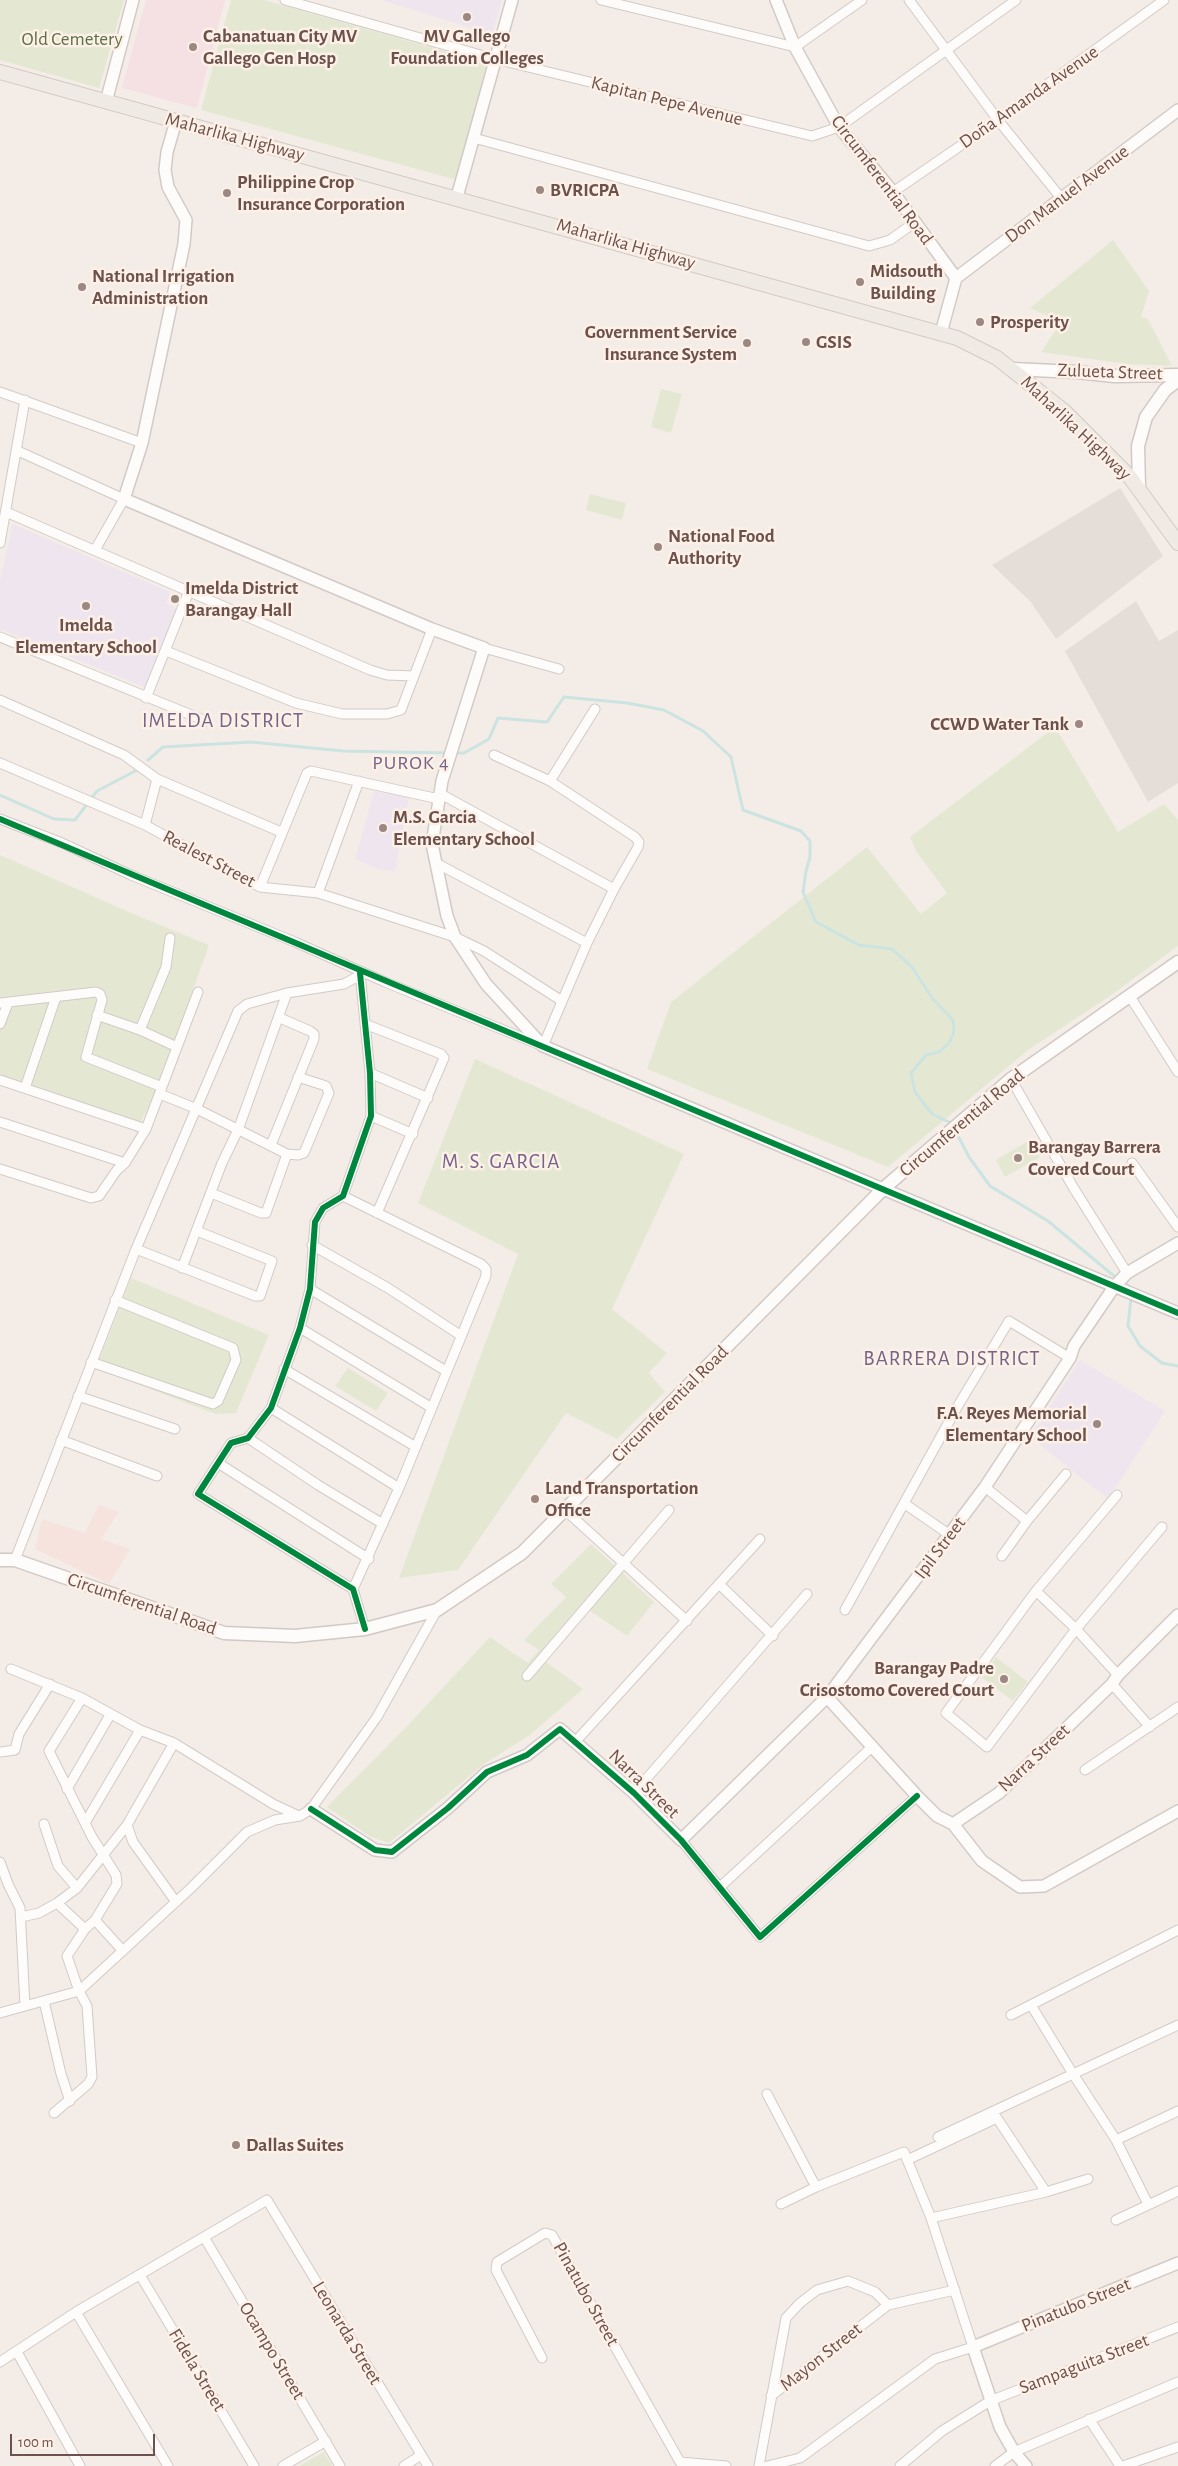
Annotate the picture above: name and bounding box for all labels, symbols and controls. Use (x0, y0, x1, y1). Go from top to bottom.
marker: MV Gallego Foundation Colleges (461, 11, 473, 23)
place label: Cabanatuan City MV Gallego Gen Hosp (203, 25, 357, 69)
place label: MV Gallego Foundation Colleges (390, 25, 544, 69)
park label: Old Cemetery (22, 28, 122, 50)
street label: Doña Amanda Avenue (955, 40, 1103, 154)
marker: Cabanatuan City MV Gallego Gen Hosp (187, 41, 199, 53)
street label: Kapitan Pepe Avenue (589, 71, 745, 131)
street label: Maharlika Highway (163, 107, 307, 167)
street label: Circumferential Road (826, 111, 938, 249)
street label: Don Manuel Avenue (1001, 140, 1133, 248)
place label: Philippine Crop Insurance Corporation (237, 171, 405, 215)
place label: BVRICPA (550, 179, 619, 201)
marker: BVRICPA (534, 184, 546, 196)
marker: Philippine Crop Insurance Corporation (221, 187, 233, 199)
street label: Maharlika Highway (554, 213, 698, 275)
place label: Midsouth Building (870, 260, 943, 304)
place label: National Irrigation Administration (92, 265, 235, 309)
marker: Midsouth Building (854, 276, 866, 288)
marker: National Irrigation Administration (76, 281, 88, 293)
place label: Prosperity (990, 311, 1069, 333)
marker: Prosperity (974, 316, 986, 328)
place label: Government Service Insurance System (585, 321, 737, 365)
place label: GSIS (816, 331, 852, 353)
marker: GSIS (800, 336, 812, 348)
marker: Government Service Insurance System (741, 337, 753, 349)
street label: Zulueta Street (1057, 359, 1163, 385)
street label: Maharlika Highway (1016, 371, 1136, 485)
place label: National Food Authority (668, 525, 775, 569)
marker: National Food Authority (652, 541, 664, 553)
place label: Imelda District Barangay Hall (185, 577, 298, 621)
marker: Imelda District Barangay Hall (169, 593, 181, 605)
marker: Imelda Elementary School (80, 600, 92, 612)
place label: Imelda Elementary School (15, 614, 157, 658)
district label: IMELDA DISTRICT (140, 708, 306, 734)
place label: CCWD Water Tank (930, 713, 1069, 735)
marker: CCWD Water Tank (1073, 718, 1085, 730)
district label: PUROK 4 (371, 751, 451, 775)
place label: M.S. Garcia Elementary School (393, 806, 535, 850)
marker: M.S. Garcia Elementary School (377, 822, 389, 834)
street label: Realest Street (159, 825, 259, 893)
street label: Circumferential Road (895, 1064, 1029, 1182)
place label: Barangay Barrera Covered Court (1028, 1136, 1161, 1180)
district label: M. S. GARCIA (440, 1149, 562, 1175)
marker: Barangay Barrera Covered Court (1012, 1152, 1024, 1164)
street label: Circumferential Road (607, 1341, 733, 1467)
district label: BARRERA DISTRICT (861, 1346, 1043, 1372)
place label: F.A. Reyes Memorial Elementary School (936, 1402, 1087, 1446)
marker: F.A. Reyes Memorial Elementary School (1091, 1418, 1103, 1430)
place label: Land Transportation Office (545, 1477, 699, 1521)
marker: Land Transportation Office (529, 1493, 541, 1505)
street label: Ipil Street (909, 1512, 971, 1584)
street label: Circumferential Road (64, 1568, 220, 1640)
place label: Barangay Padre Crisostomo Covered Court (800, 1657, 994, 1701)
marker: Barangay Padre Crisostomo Covered Court (998, 1673, 1010, 1685)
street label: Narra Street (993, 1719, 1075, 1797)
street label: Narra Street (604, 1745, 684, 1823)
place label: Dallas Suites (246, 2134, 344, 2156)
marker: Dallas Suites (230, 2139, 242, 2151)
street label: Pinatubo Street (548, 2238, 624, 2350)
street label: Pinatubo Street (1018, 2273, 1134, 2337)
street label: Leonarda Street (307, 2277, 387, 2389)
street label: Ocampo Street (234, 2298, 310, 2404)
street label: Mayon Street (775, 2318, 867, 2396)
street label: Fidela Street (163, 2324, 231, 2416)
street label: Sampaguita Street (1016, 2329, 1152, 2399)
scale bar (12, 2424, 158, 2456)
text: 100 m (18, 2435, 53, 2450)

